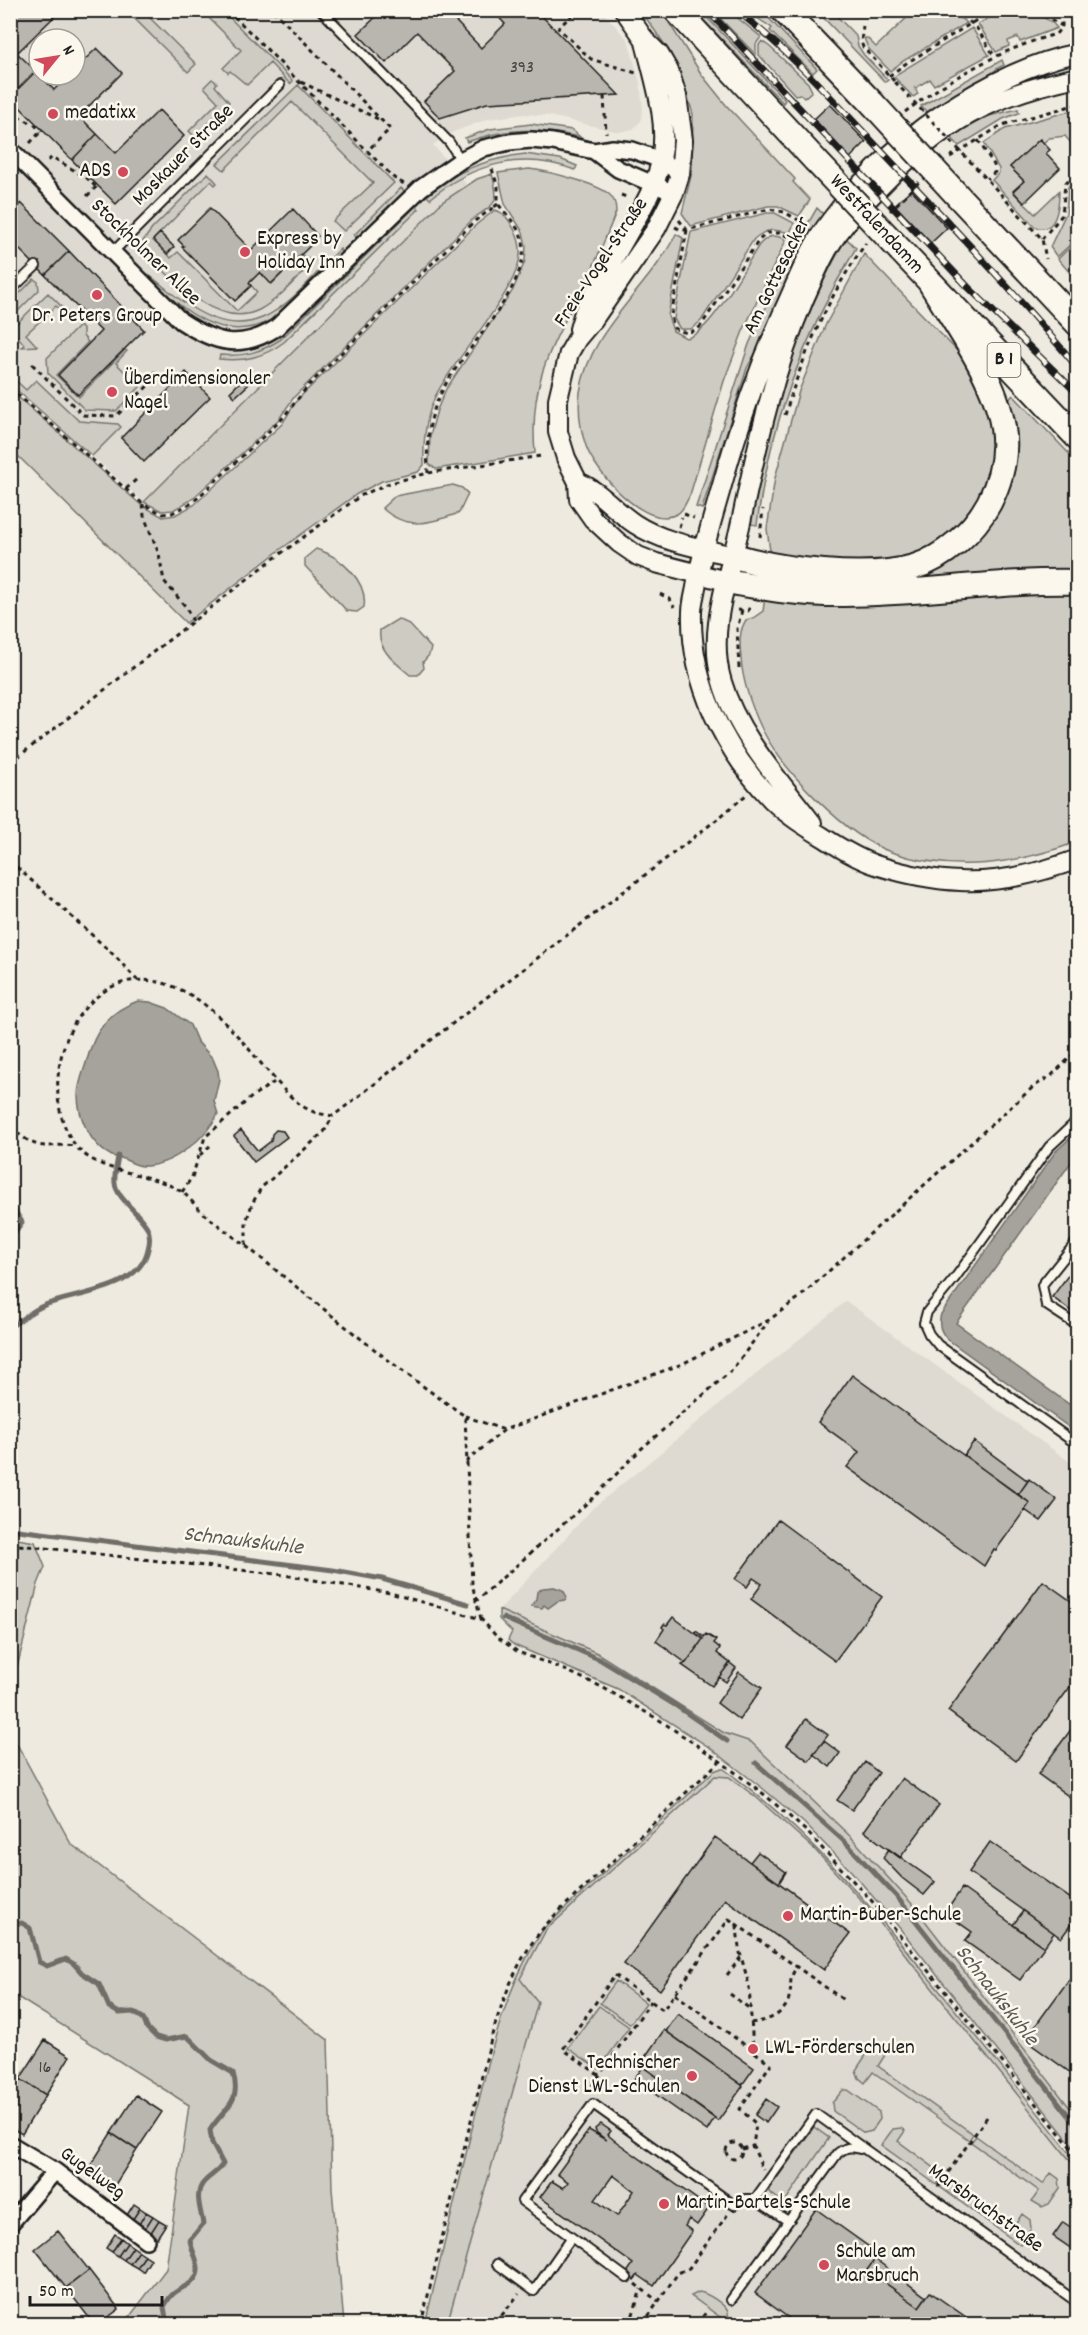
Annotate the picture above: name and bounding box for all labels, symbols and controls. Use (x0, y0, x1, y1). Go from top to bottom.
north arrow (27, 27, 87, 87)
text: N (56, 42, 80, 60)
house number: 393 (510, 56, 534, 81)
street label: Moskauer Straße (126, 98, 242, 214)
place label: medatixx (65, 99, 136, 129)
marker: medatixx (46, 107, 60, 121)
place label: ADS (79, 157, 111, 187)
marker: ADS (116, 165, 130, 179)
street label: Westfalendamm (822, 168, 930, 282)
street label: Stockholmer Allee (83, 192, 207, 314)
street label: Freie-Vogel-Straße (547, 192, 657, 334)
street label: Am Gottesacker (736, 212, 820, 340)
place label: Express by Holiday Inn (257, 225, 345, 279)
marker: Express by Holiday Inn (238, 245, 252, 259)
marker: Dr. Peters Group (90, 288, 104, 302)
place label: Dr. Peters Group (32, 302, 162, 332)
road number: B 1 (988, 343, 1020, 377)
place label: Überdimensionaler Nagel (124, 365, 270, 419)
marker: Überdimensionaler Nagel (105, 385, 119, 399)
water label: Schnaukskuhle (181, 1519, 306, 1565)
place label: Martin-Buber-Schule (800, 1901, 961, 1931)
marker: Martin-Buber-Schule (781, 1909, 795, 1923)
water label: Schnaukskuhle (947, 1939, 1046, 2054)
place label: LWL-Förderschulen (765, 2034, 915, 2064)
marker: LWL-Förderschulen (746, 2042, 760, 2056)
place label: Technischer Dienst LWL-Schulen (528, 2049, 680, 2103)
house number: 16 (39, 2056, 51, 2081)
marker: Technischer Dienst LWL-Schulen (685, 2069, 699, 2083)
street label: Gugelweg (53, 2140, 131, 2208)
street label: Marsbruchstraße (921, 2157, 1049, 2261)
place label: Martin-Bartels-Schule (676, 2189, 851, 2219)
marker: Martin-Bartels-Schule (657, 2197, 671, 2211)
place label: Schule am Marsbruch (836, 2238, 919, 2292)
marker: Schule am Marsbruch (817, 2258, 831, 2272)
scale bar (30, 2269, 162, 2307)
text: 50 m (39, 2280, 74, 2305)

